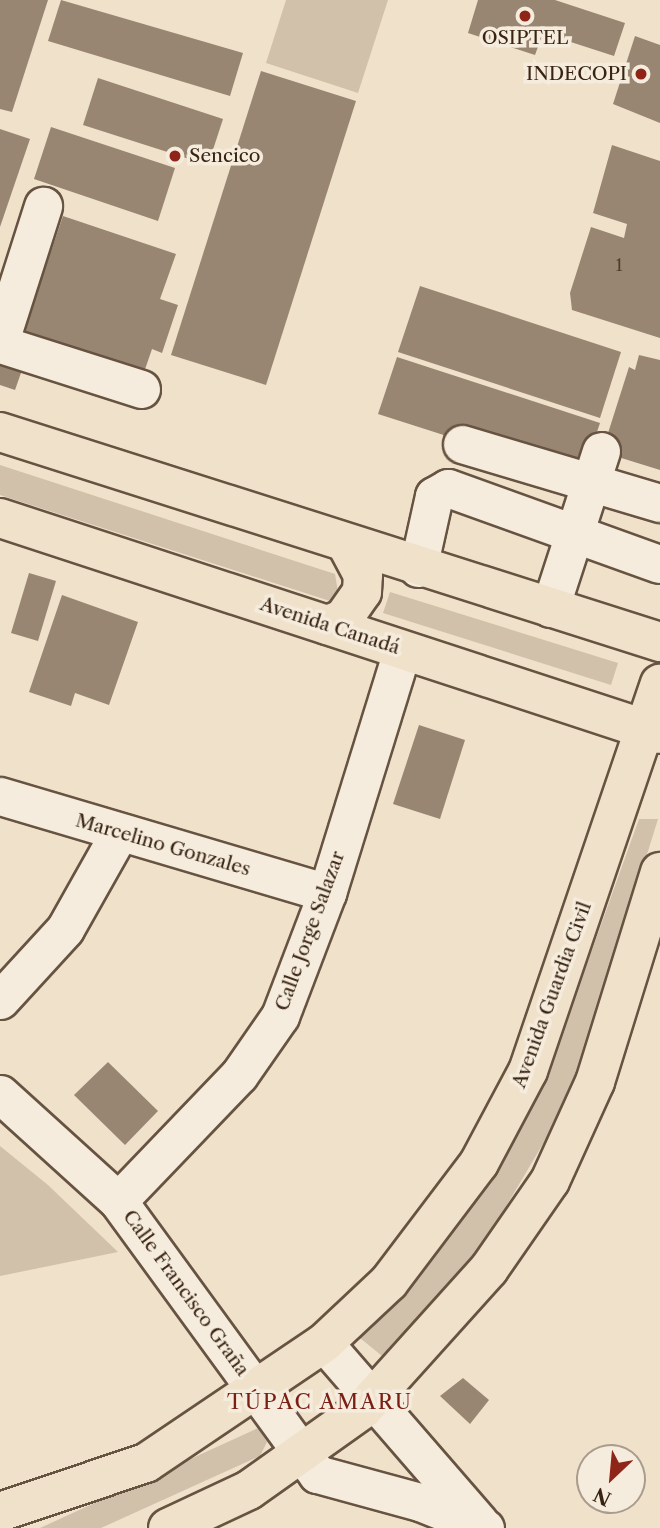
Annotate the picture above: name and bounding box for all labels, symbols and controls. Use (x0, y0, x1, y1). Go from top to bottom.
marker: OSIPTEL (517, 8, 533, 24)
place label: OSIPTEL (482, 27, 568, 49)
place label: INDECOPI (526, 63, 627, 85)
marker: INDECOPI (633, 66, 649, 82)
place label: Sencico (189, 145, 260, 167)
marker: Sencico (167, 148, 183, 164)
house number: 1 (616, 255, 622, 275)
street label: Avenida Canadá (257, 593, 403, 659)
street label: Marcelino Gonzales (73, 809, 253, 881)
street label: Calle Jorge Salazar (271, 848, 349, 1014)
street label: Avenida Guardia Civil (508, 899, 596, 1091)
street label: Calle Francisco Graña (118, 1206, 254, 1380)
district label: TÚPAC AMARU (228, 1389, 412, 1415)
north arrow (576, 1444, 646, 1514)
text: N (590, 1483, 615, 1510)

